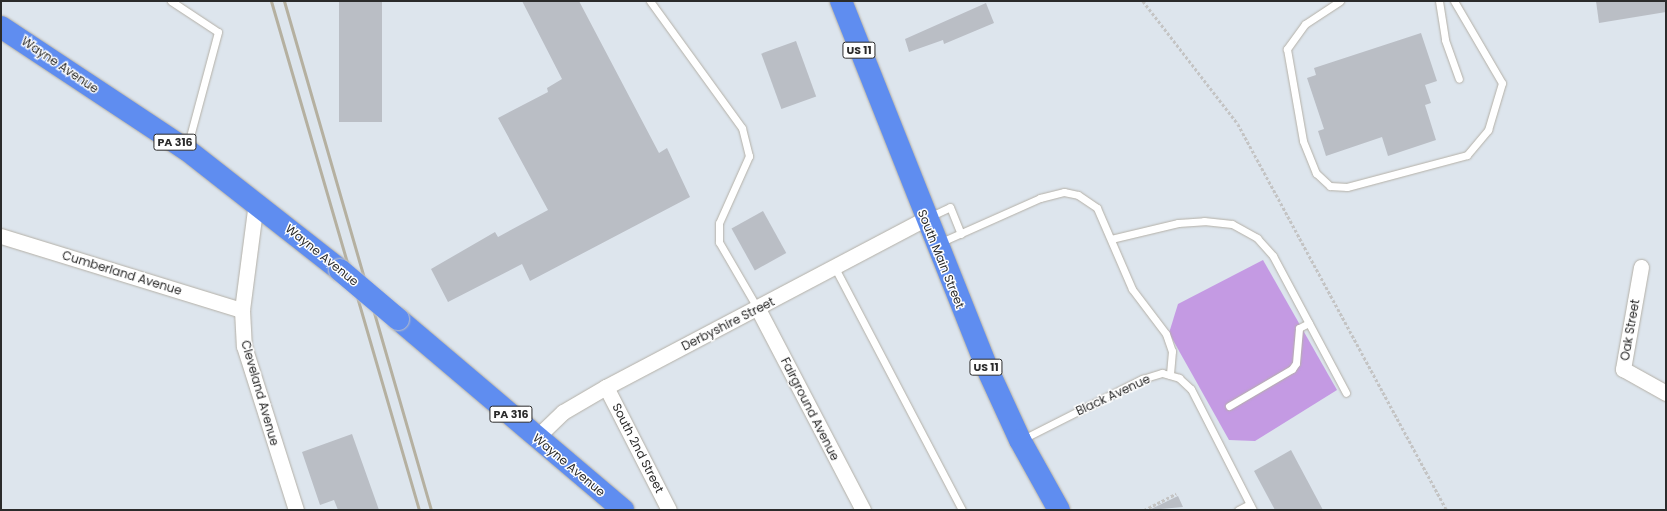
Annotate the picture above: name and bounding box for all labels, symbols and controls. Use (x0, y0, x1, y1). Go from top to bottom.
street label: Wayne Avenue (19, 34, 101, 96)
road number: US 11 (842, 41, 876, 59)
road number: PA 316 (153, 133, 197, 151)
street label: South Main Street (915, 208, 967, 310)
street label: Wayne Avenue (283, 221, 361, 289)
street label: Cumberland Avenue (60, 248, 184, 298)
street label: Derbyshire Street (679, 294, 777, 354)
street label: Oak Street (1618, 298, 1642, 362)
street label: Cleveland Avenue (238, 339, 282, 447)
street label: Fairground Avenue (778, 355, 842, 463)
road number: US 11 (969, 358, 1003, 376)
street label: Black Avenue (1074, 372, 1152, 418)
street label: South 2nd Street (609, 401, 667, 495)
road number: PA 316 (489, 405, 533, 423)
street label: Wayne Avenue (530, 431, 608, 499)

